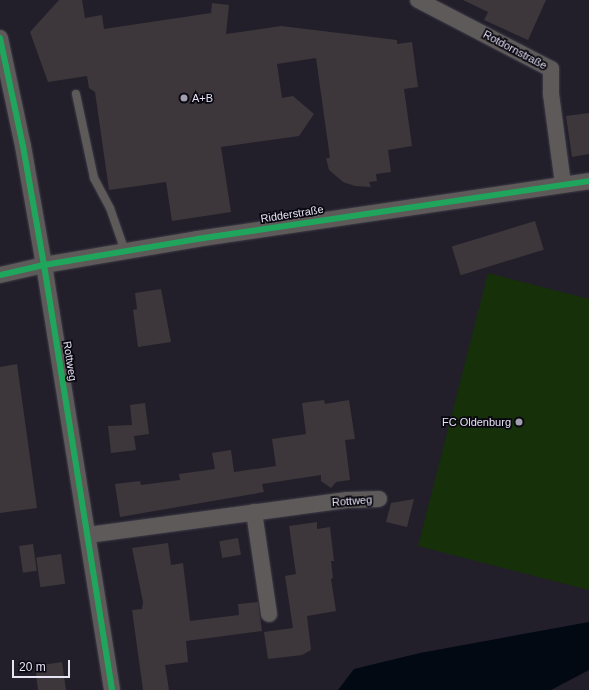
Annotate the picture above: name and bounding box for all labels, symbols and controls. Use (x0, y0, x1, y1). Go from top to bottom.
street label: Rotdornstraße (481, 28, 549, 72)
place label: A+B (192, 91, 213, 105)
marker: A+B (179, 93, 189, 103)
street label: Ridderstraße (260, 203, 324, 225)
street label: Rottweg (60, 340, 80, 382)
place label: FC Oldenburg (442, 415, 511, 429)
marker: FC Oldenburg (514, 417, 524, 427)
street label: Rottweg (331, 493, 373, 509)
scale bar (14, 652, 72, 678)
text: 20 m (19, 660, 46, 674)

